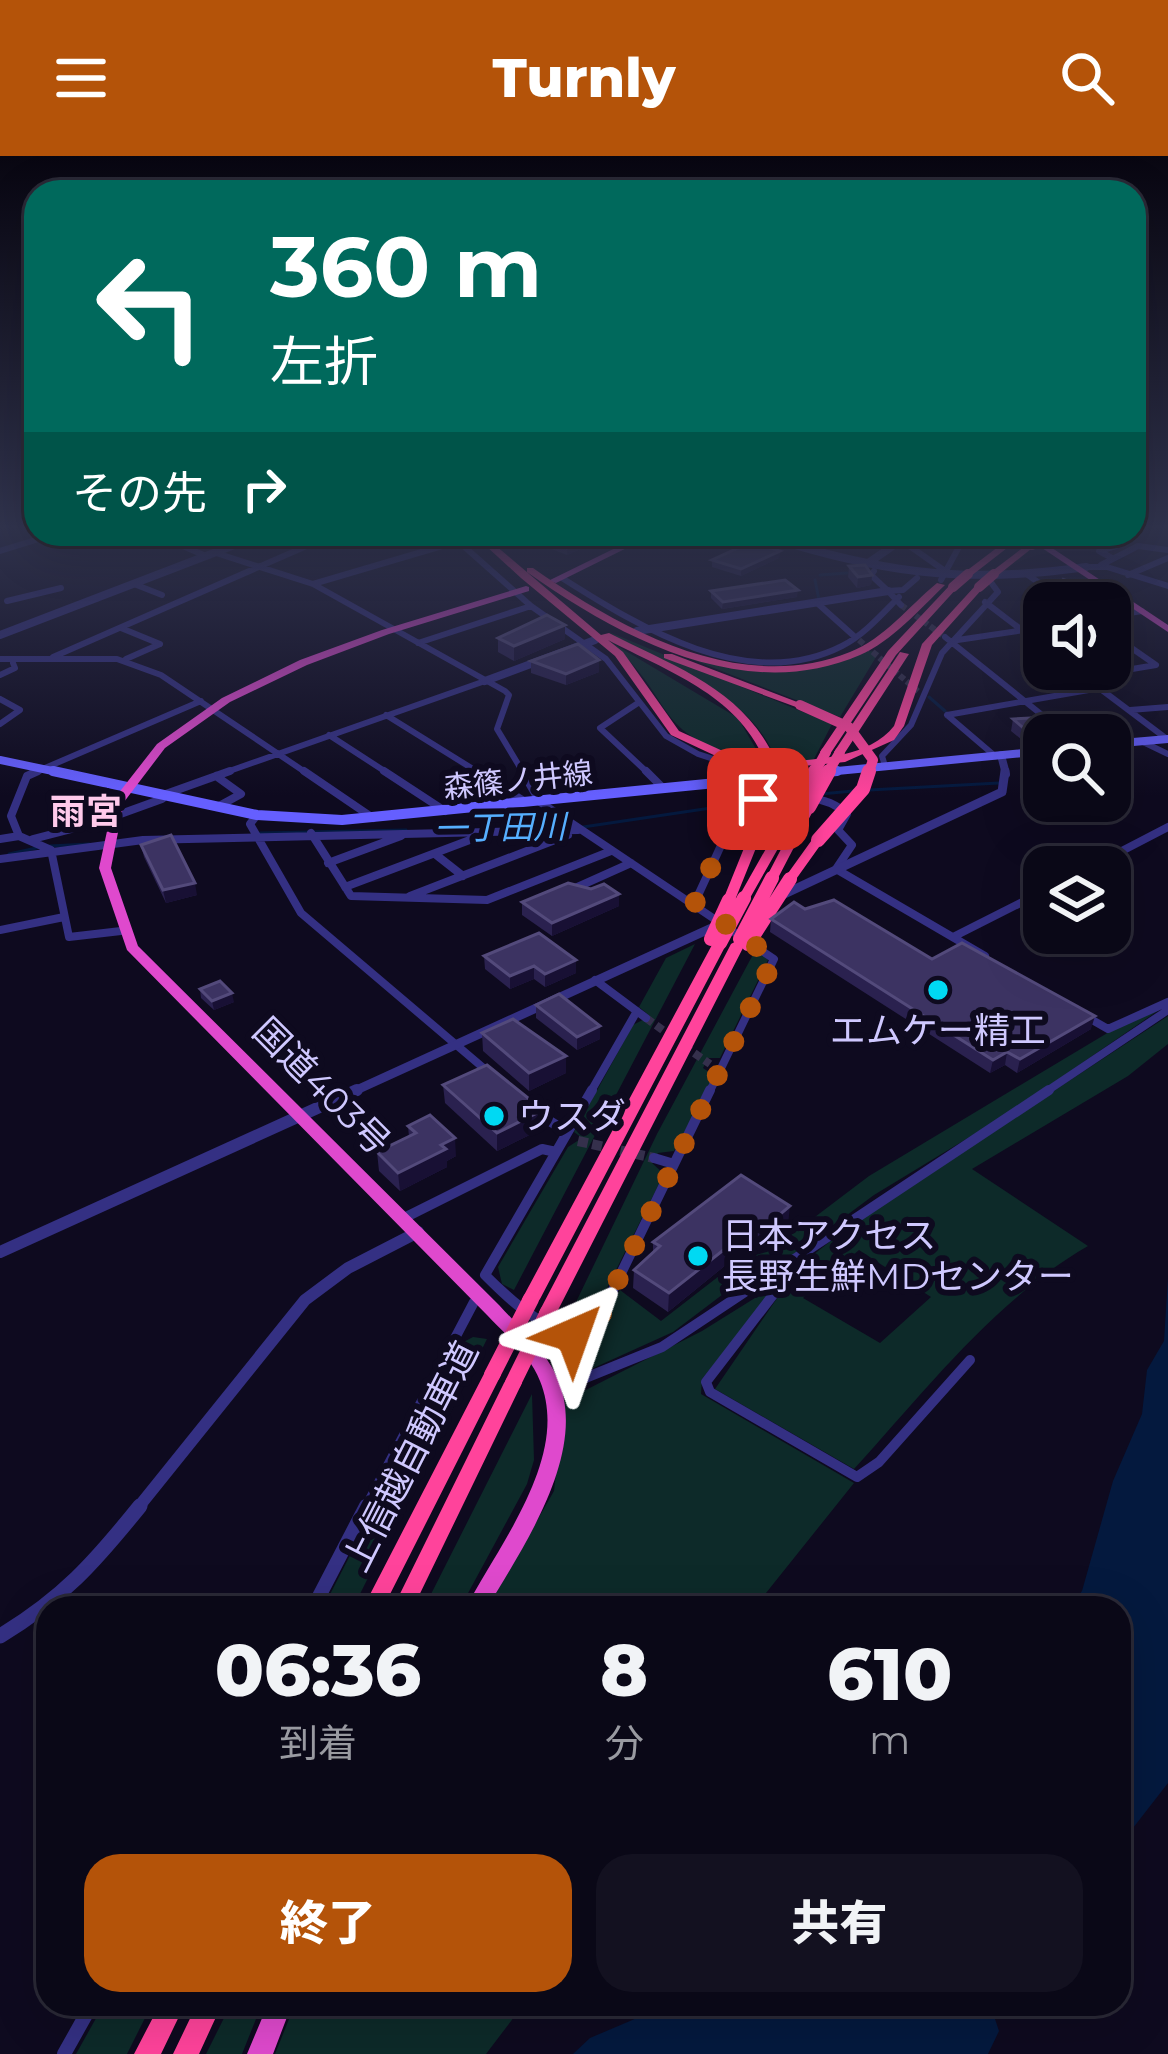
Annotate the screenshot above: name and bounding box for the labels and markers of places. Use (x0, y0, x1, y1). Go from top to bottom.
pin (707, 748, 809, 850)
marker: エムケー精工 (925, 977, 951, 1003)
place label: エムケー精工 (830, 1008, 1046, 1052)
place label: ウスダ (518, 1094, 626, 1138)
marker: ウスダ (481, 1103, 507, 1129)
place label: 日本アクセス 長野生鮮MDセンター (722, 1213, 1074, 1298)
marker: 日本アクセス 長野生鮮MDセンター (685, 1243, 711, 1269)

